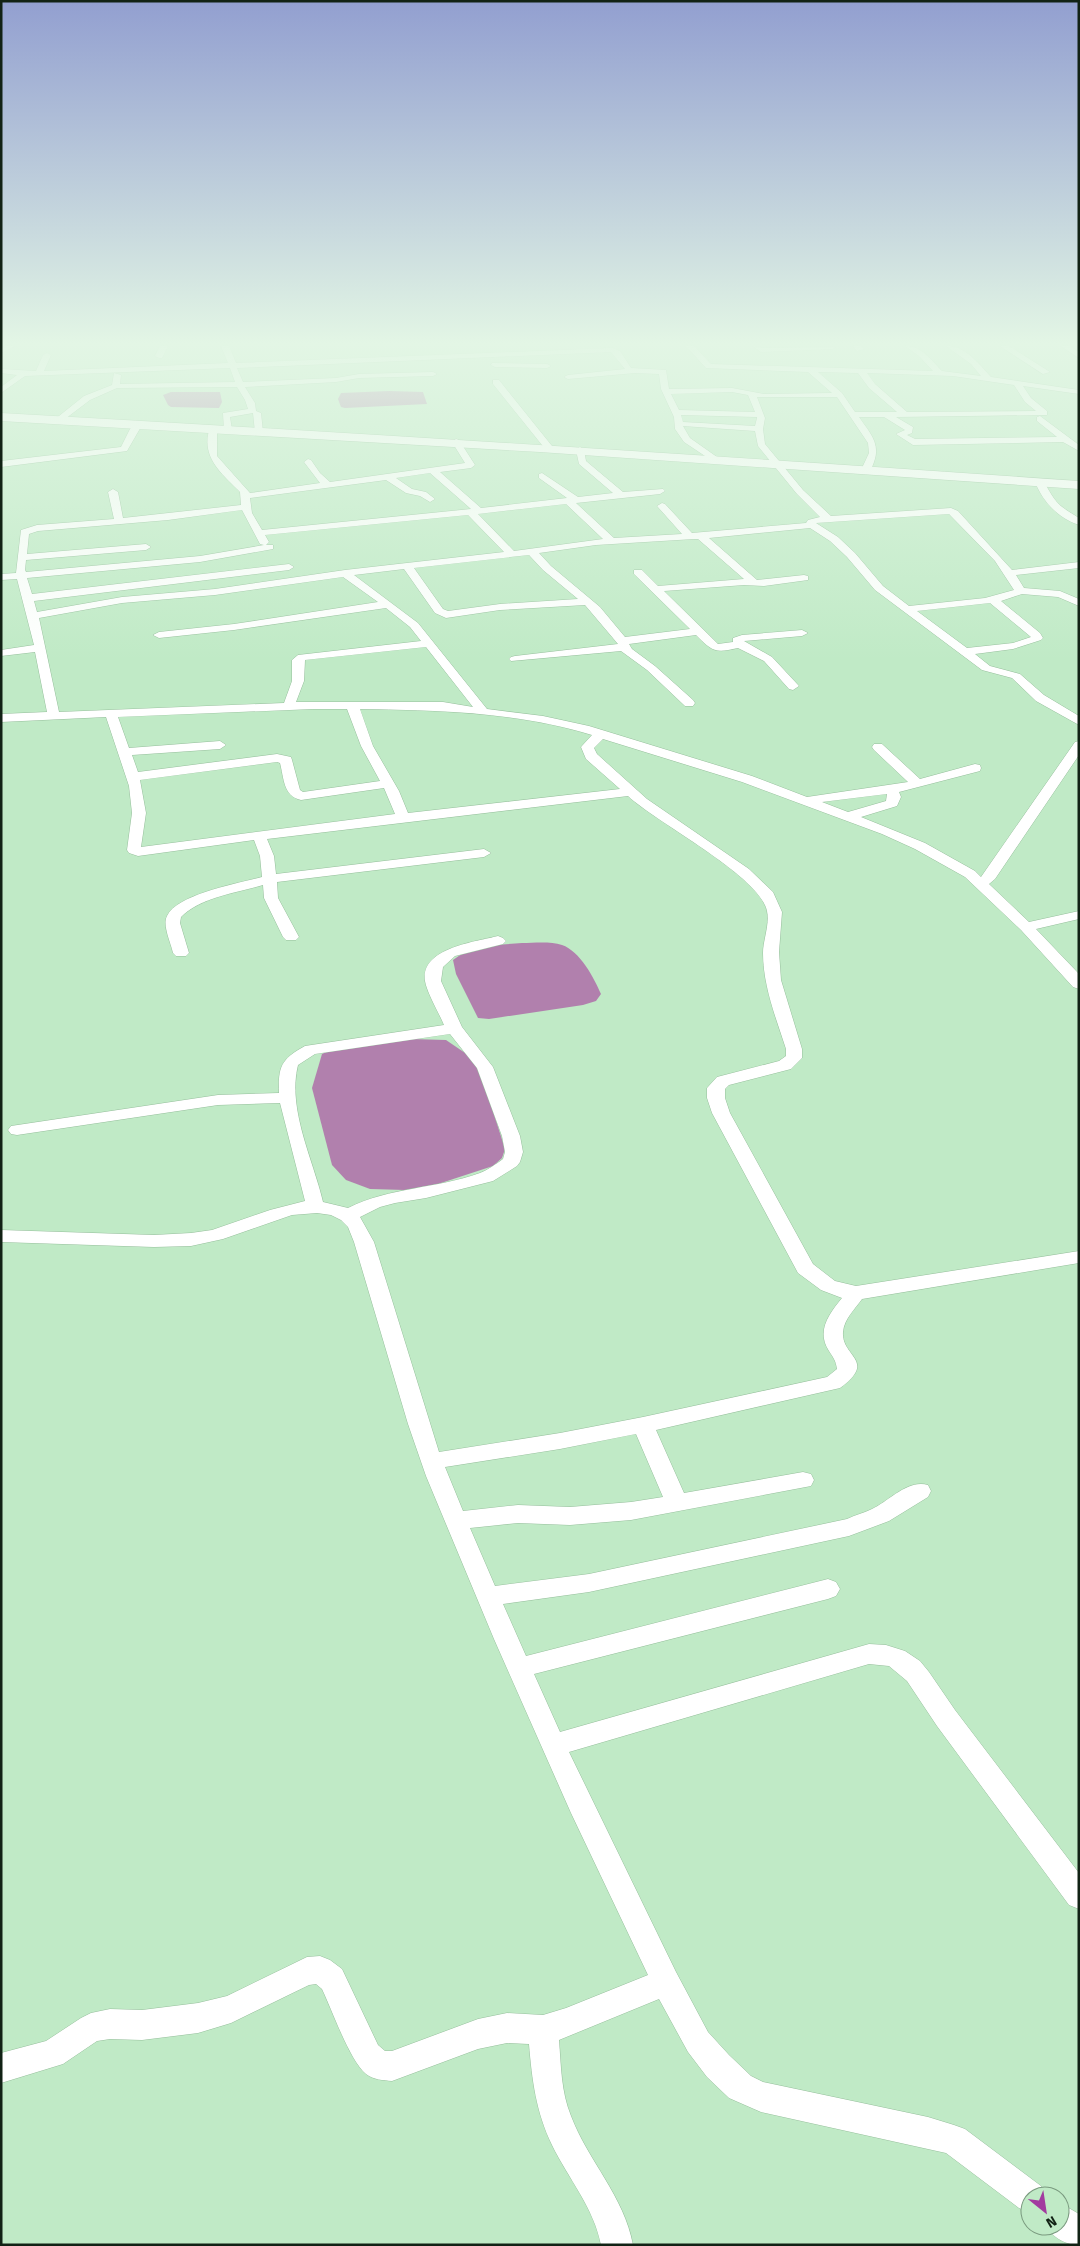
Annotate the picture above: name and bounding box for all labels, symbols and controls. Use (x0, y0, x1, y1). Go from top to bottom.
north arrow (1020, 2186, 1070, 2236)
text: N (1043, 2212, 1060, 2232)

